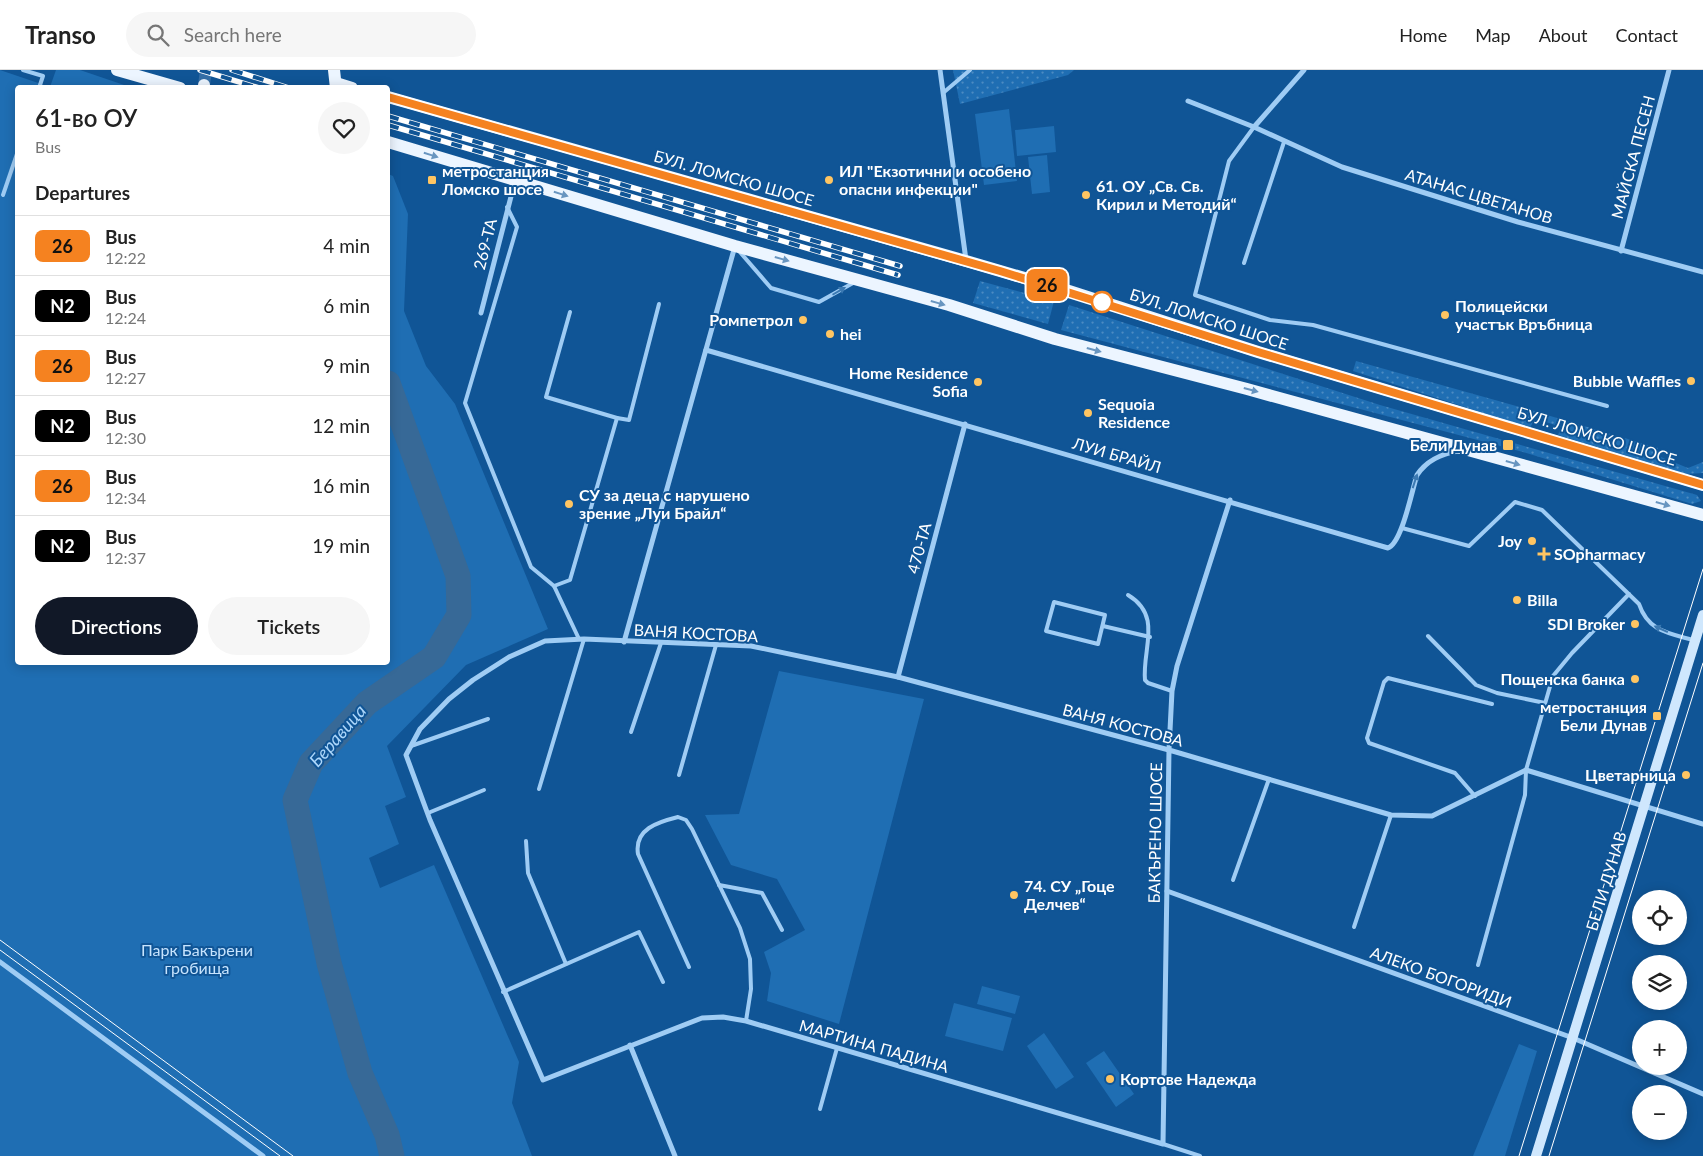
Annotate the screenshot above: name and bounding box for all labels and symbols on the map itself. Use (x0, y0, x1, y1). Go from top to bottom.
street label: МАЙСКА ПЕСЕН (1607, 93, 1658, 221)
street label: БУЛ. ЛОМСКО ШОСЕ (652, 146, 816, 209)
one-way arrow (423, 151, 438, 159)
place label: метростанция Ломско шосе (441, 161, 549, 198)
place label: ИЛ "Екзотични и особено опасни инфекции" (839, 161, 1031, 198)
street label: АТАНАС ЦВЕТАНОВ (1403, 164, 1555, 227)
marker: метростанция Ломско шосе (426, 174, 438, 186)
marker: ИЛ "Екзотични и особено опасни инфекции" (823, 174, 835, 186)
place label: 61. ОУ „Св. Св. Кирил и Методий“ (1096, 176, 1237, 213)
marker: 61. ОУ „Св. Св. Кирил и Методий“ (1080, 189, 1092, 201)
one-way arrow (554, 190, 569, 198)
street label: 269-ТА (469, 216, 500, 271)
one-way arrow (774, 255, 789, 263)
line badge: 26 (1024, 269, 1070, 301)
street label: БУЛ. ЛОМСКО ШОСЕ (1128, 284, 1291, 353)
one-way arrow (832, 287, 845, 296)
unlabelled marker (1091, 291, 1113, 313)
place label: Полицейски участък Връбница (1455, 296, 1593, 333)
one-way arrow (931, 299, 946, 307)
marker: Полицейски участък Връбница (1439, 309, 1451, 321)
place label: Ромпетрол (709, 310, 793, 329)
marker: Ромпетрол (797, 314, 809, 326)
place label: hei (840, 324, 862, 343)
marker: hei (824, 328, 836, 340)
one-way arrow (1086, 346, 1101, 354)
place label: Home Residence Sofia (849, 363, 968, 400)
place label: Bubble Waffles (1573, 371, 1681, 390)
marker: Bubble Waffles (1685, 375, 1697, 387)
marker: Home Residence Sofia (972, 376, 984, 388)
one-way arrow (1244, 386, 1259, 394)
place label: Sequoia Residence (1098, 394, 1171, 431)
street label: БУЛ. ЛОМСКО ШОСЕ (1515, 402, 1679, 469)
marker: Sequoia Residence (1082, 407, 1094, 419)
street label: ЛУИ БРАЙЛ (1070, 433, 1164, 476)
place label: Бели Дунав (1410, 435, 1497, 454)
marker: Бели Дунав (1501, 438, 1515, 452)
one-way arrow (1506, 459, 1521, 467)
one-way arrow (1412, 474, 1420, 489)
place label: СУ за деца с нарушено зрение „Луи Брайл“ (579, 485, 750, 522)
marker: СУ за деца с нарушено зрение „Луи Брайл“ (563, 498, 575, 510)
one-way arrow (1655, 501, 1670, 509)
street label: 470-ТА (903, 520, 934, 575)
place label: Joy (1498, 531, 1523, 550)
marker: Joy (1526, 535, 1538, 547)
place label: SOpharmacy (1554, 544, 1646, 563)
marker: SOpharmacy (1538, 548, 1550, 560)
place label: Billa (1527, 590, 1558, 609)
marker: Billa (1511, 594, 1523, 606)
place label: SDI Broker (1547, 614, 1625, 633)
marker: SDI Broker (1629, 618, 1641, 630)
street label: ВАНЯ КОСТОВА (633, 620, 759, 645)
one-way arrow (1654, 625, 1669, 634)
place label: Пощенска банка (1501, 669, 1625, 688)
marker: Пощенска банка (1629, 673, 1641, 685)
place label: метростанция Бели Дунав (1540, 697, 1647, 734)
street label: ВАНЯ КОСТОВА (1061, 699, 1186, 750)
water label: Беравица (304, 700, 370, 771)
marker: метростанция Бели Дунав (1651, 710, 1663, 722)
street label: БАКЪРЕНО ШОСЕ (1144, 762, 1165, 904)
place label: Цветарница (1585, 765, 1676, 784)
marker: Цветарница (1680, 769, 1692, 781)
street label: БЕЛИ ДУНАВ (1581, 829, 1630, 933)
place label: 74. СУ „Гоце Делчев“ (1024, 876, 1115, 913)
marker: 74. СУ „Гоце Делчев“ (1008, 889, 1020, 901)
park label: Парк Бакърени гробища (141, 940, 253, 977)
street label: АЛЕКО БОГОРИДИ (1368, 942, 1514, 1011)
street label: МАРТИНА ПАДИНА (797, 1015, 951, 1076)
place label: Кортове Надежда (1120, 1069, 1256, 1088)
marker: Кортове Надежда (1104, 1073, 1116, 1085)

